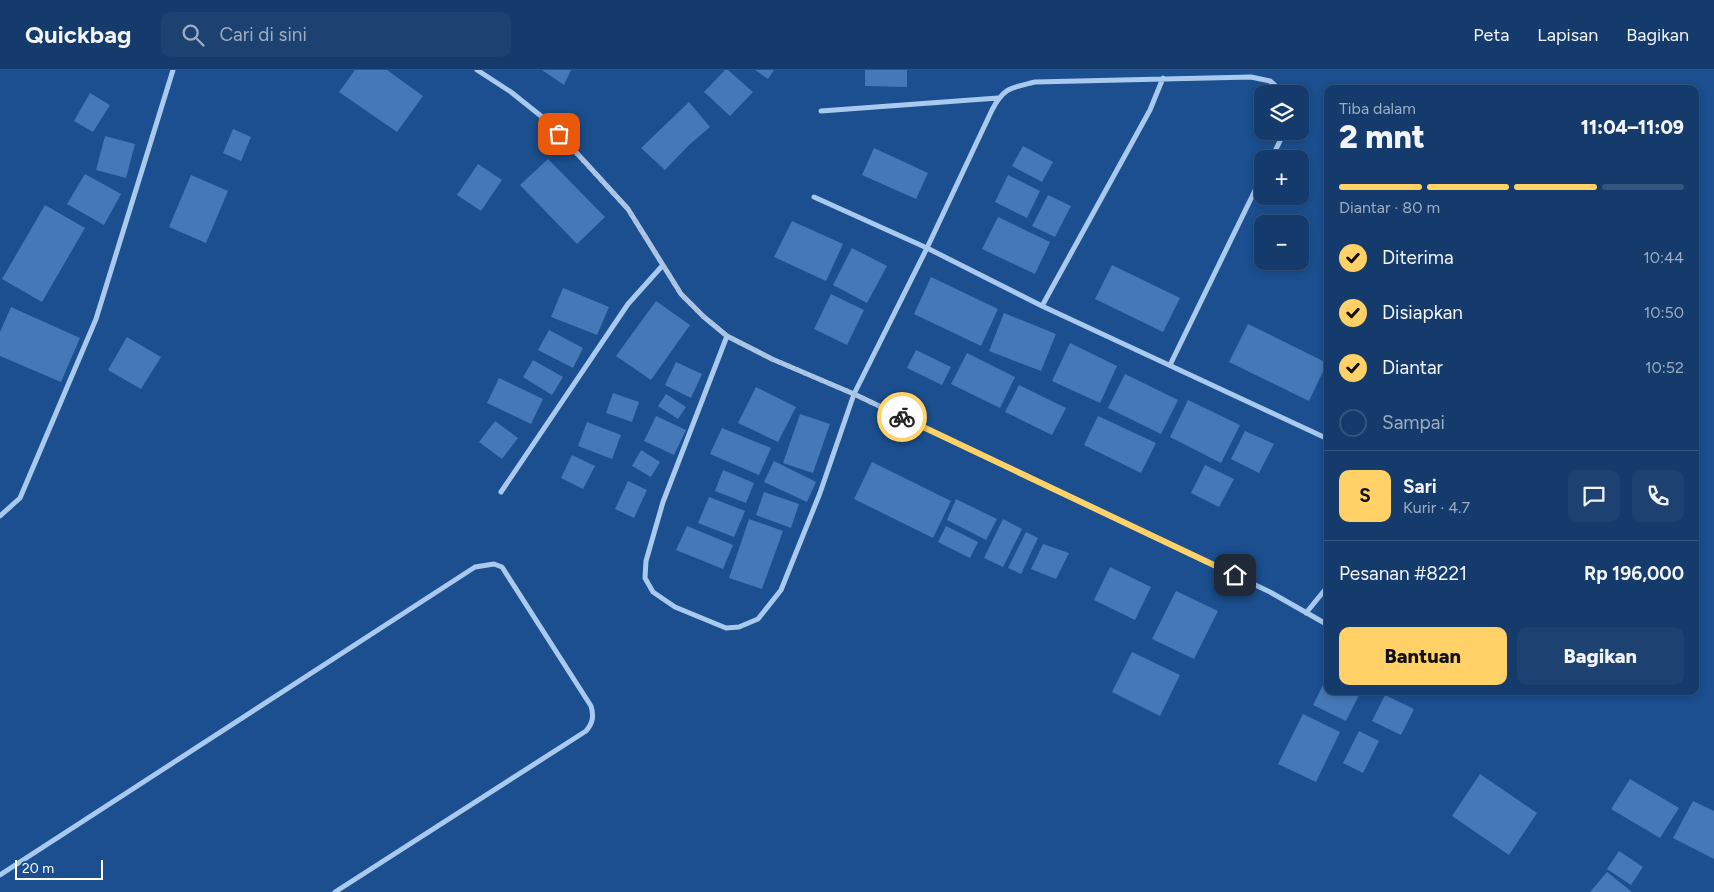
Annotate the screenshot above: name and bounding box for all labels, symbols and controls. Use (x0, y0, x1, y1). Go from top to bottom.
search box (161, 12, 511, 57)
text: Quickbag (25, 20, 131, 49)
icon: search (179, 21, 207, 49)
text: Cari di sini (219, 23, 307, 46)
text: Peta (1473, 24, 1509, 46)
text: Lapisan (1537, 24, 1598, 46)
text: Bagikan (1626, 24, 1689, 46)
map controls (1254, 85, 1309, 270)
button: layers (1254, 85, 1309, 140)
text: Tiba dalam (1339, 99, 1416, 118)
pin (538, 113, 580, 155)
text: 11:04–11:09 (1581, 116, 1684, 139)
text: 2 mnt (1339, 118, 1425, 156)
icon: bag (545, 120, 573, 148)
button: + (1254, 150, 1309, 205)
text: Diantar · 80 m (1339, 198, 1440, 217)
button: − (1254, 215, 1309, 270)
icon: check (1339, 244, 1367, 272)
text: Diterima (1382, 246, 1454, 269)
text: 10:44 (1643, 248, 1684, 267)
icon: check (1339, 299, 1367, 327)
text: Disiapkan (1382, 301, 1463, 324)
text: 10:50 (1644, 303, 1684, 322)
icon: check (1339, 354, 1367, 382)
text: Diantar (1382, 356, 1443, 379)
text: 10:52 (1645, 358, 1684, 377)
courier (877, 392, 927, 442)
icon: bike (888, 403, 916, 431)
text: Sampai (1382, 411, 1445, 434)
button: chat (1568, 470, 1620, 522)
button: phone (1632, 470, 1684, 522)
text: Sari (1403, 475, 1437, 498)
text: S (1359, 484, 1371, 507)
text: Kurir · 4.7 (1403, 498, 1470, 517)
pin (1214, 554, 1256, 596)
icon: home (1221, 561, 1249, 589)
text: Pesanan #8221 (1339, 562, 1467, 585)
text: Rp 196,000 (1584, 562, 1684, 585)
button: Bantuan (1339, 627, 1507, 685)
button: Bagikan (1517, 627, 1684, 685)
scale bar (15, 857, 102, 880)
text: 20 m (22, 860, 54, 877)

